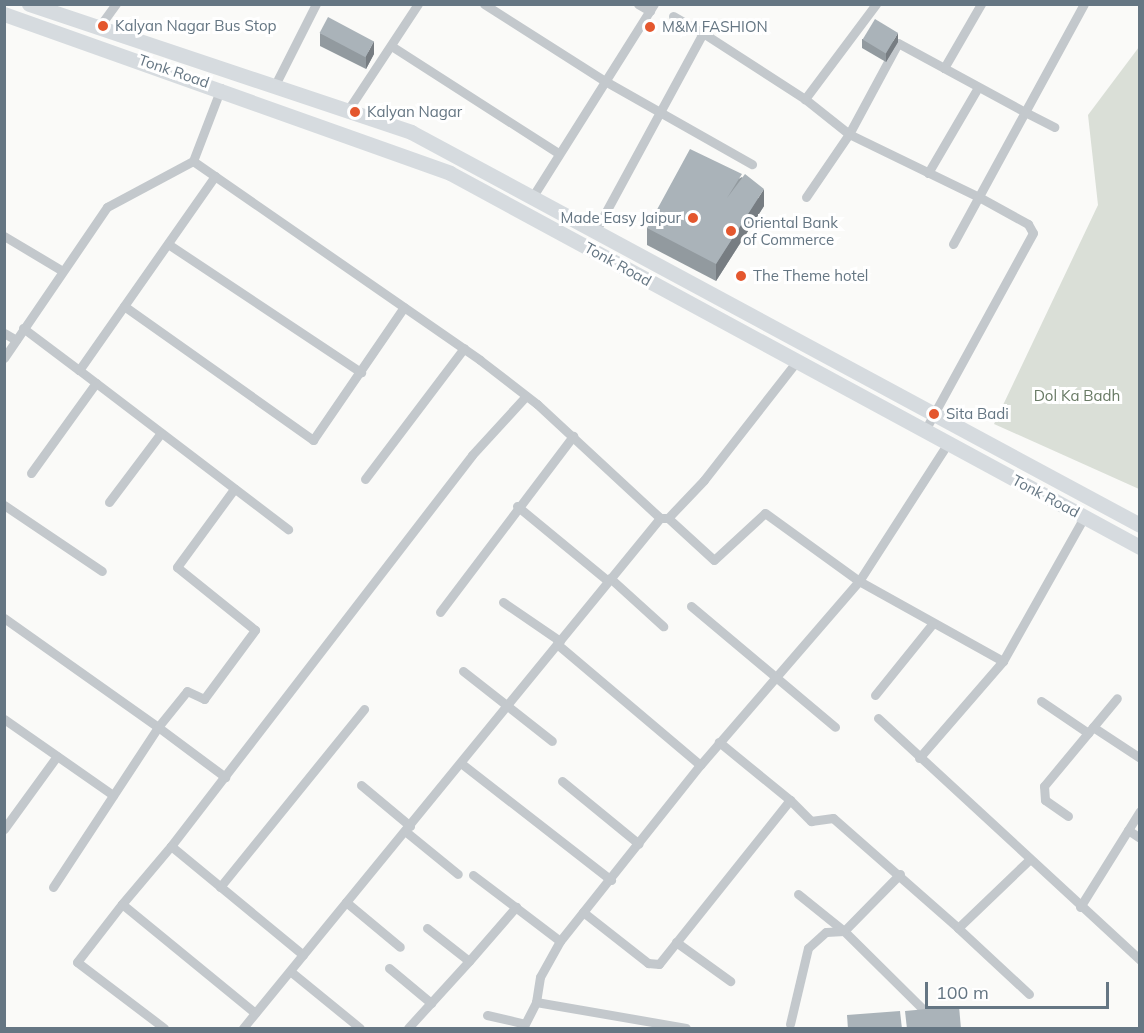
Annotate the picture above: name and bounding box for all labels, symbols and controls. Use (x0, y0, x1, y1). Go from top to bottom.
place label: Kalyan Nagar Bus Stop (115, 17, 276, 35)
place label: M&M FASHION (662, 18, 768, 36)
marker: Kalyan Nagar Bus Stop (96, 19, 110, 33)
marker: M&M FASHION (643, 20, 657, 34)
street label: Tonk Road (136, 50, 212, 92)
place label: Kalyan Nagar (367, 103, 462, 121)
marker: Kalyan Nagar (348, 105, 362, 119)
place label: Made Easy Jaipur (561, 209, 681, 227)
marker: Made Easy Jaipur (686, 211, 700, 225)
place label: Oriental Bank of Commerce (743, 213, 838, 248)
marker: Oriental Bank of Commerce (724, 224, 738, 238)
street label: Tonk Road (581, 238, 655, 290)
place label: The Theme hotel (753, 267, 868, 285)
marker: The Theme hotel (734, 269, 748, 283)
park label: Dol Ka Badh (1034, 387, 1120, 405)
place label: Sita Badi (946, 405, 1009, 423)
marker: Sita Badi (927, 407, 941, 421)
street label: Tonk Road (1009, 471, 1083, 521)
scale bar (928, 970, 1112, 1008)
text: 100 m (936, 981, 989, 1004)

